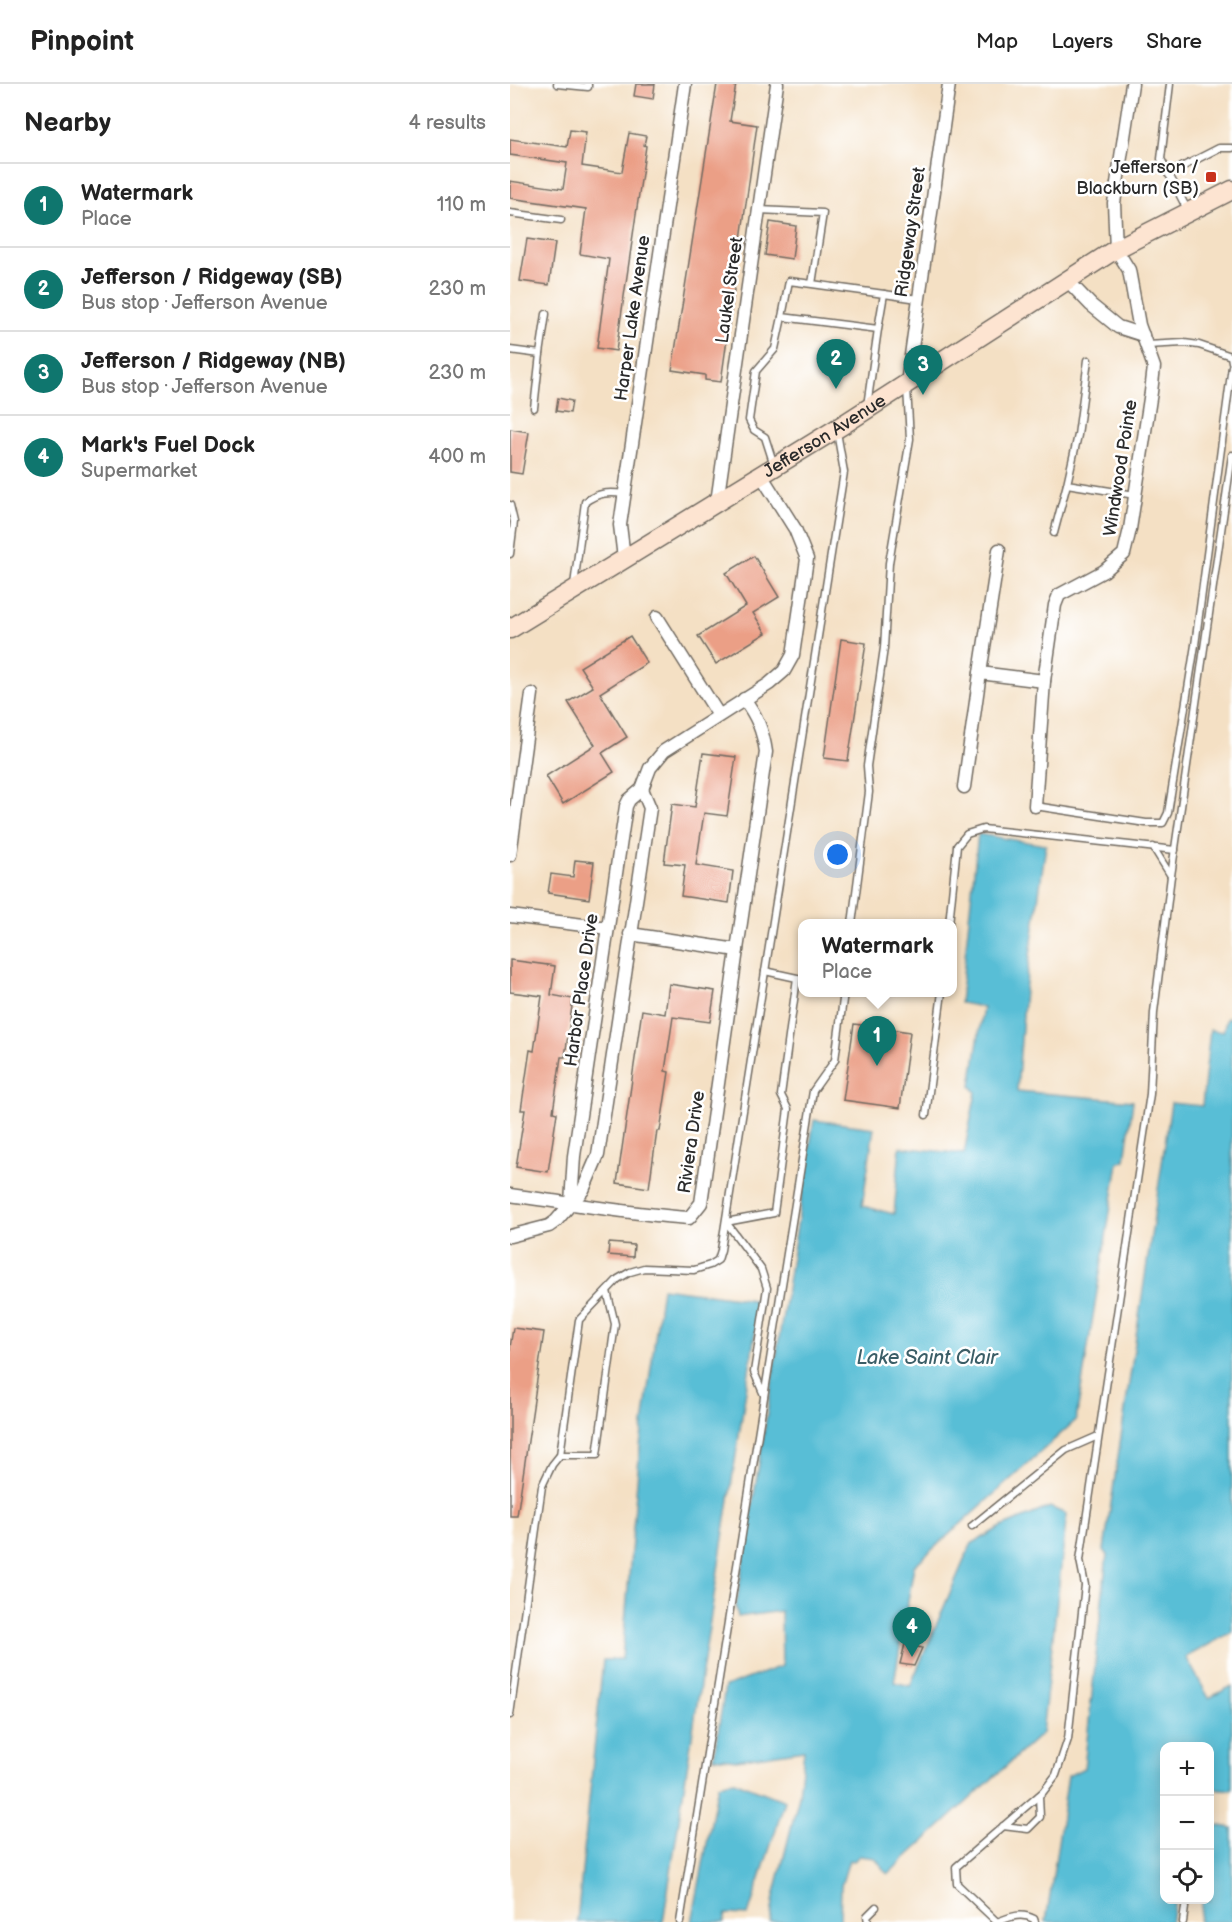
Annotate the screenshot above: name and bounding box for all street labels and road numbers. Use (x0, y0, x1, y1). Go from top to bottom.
street label: Ridgeway Street (891, 165, 930, 299)
street label: Harper Lake Avenue (610, 234, 655, 402)
street label: Laukel Street (712, 235, 747, 345)
street label: Jefferson Avenue (759, 390, 890, 482)
street label: Windwood Pointe (1099, 398, 1142, 538)
street label: Harbor Place Drive (560, 912, 603, 1068)
street label: Riviera Drive (674, 1089, 709, 1195)

